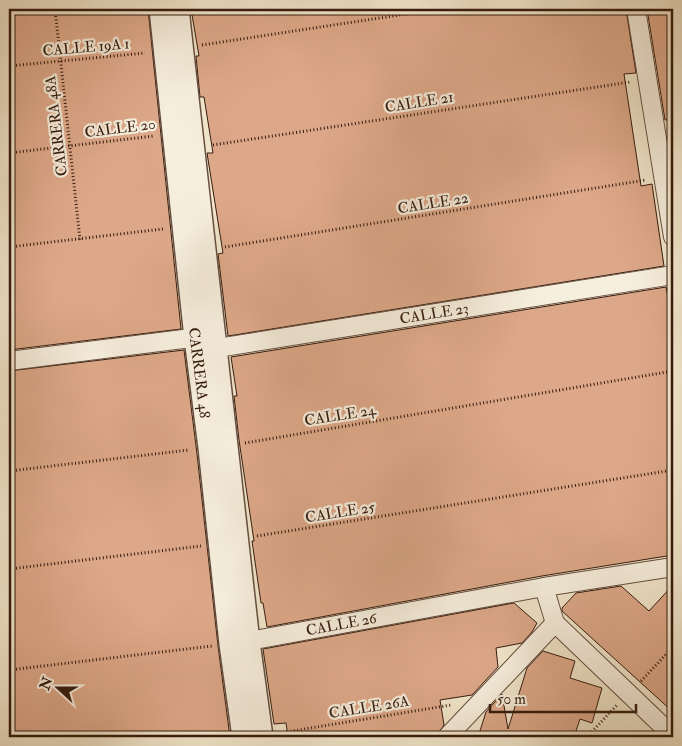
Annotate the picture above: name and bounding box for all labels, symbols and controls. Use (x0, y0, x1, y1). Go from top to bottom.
street label: CALLE 19A 1 (42, 34, 130, 61)
street label: CARRERA 48A (41, 74, 72, 177)
street label: CALLE 21 (383, 88, 455, 117)
street label: CALLE 20 (83, 115, 157, 142)
street label: CALLE 22 (396, 188, 470, 218)
street label: CALLE 23 (398, 299, 470, 329)
street label: CARRERA 48 (184, 327, 214, 419)
street label: CALLE 24 (303, 400, 378, 431)
street label: CALLE 25 (304, 498, 377, 527)
street label: CALLE 26 (305, 609, 380, 640)
north arrow (32, 664, 82, 714)
text: N (36, 674, 57, 693)
scale bar (490, 681, 636, 713)
text: 50 m (497, 690, 526, 709)
street label: CALLE 26A (328, 692, 411, 723)

